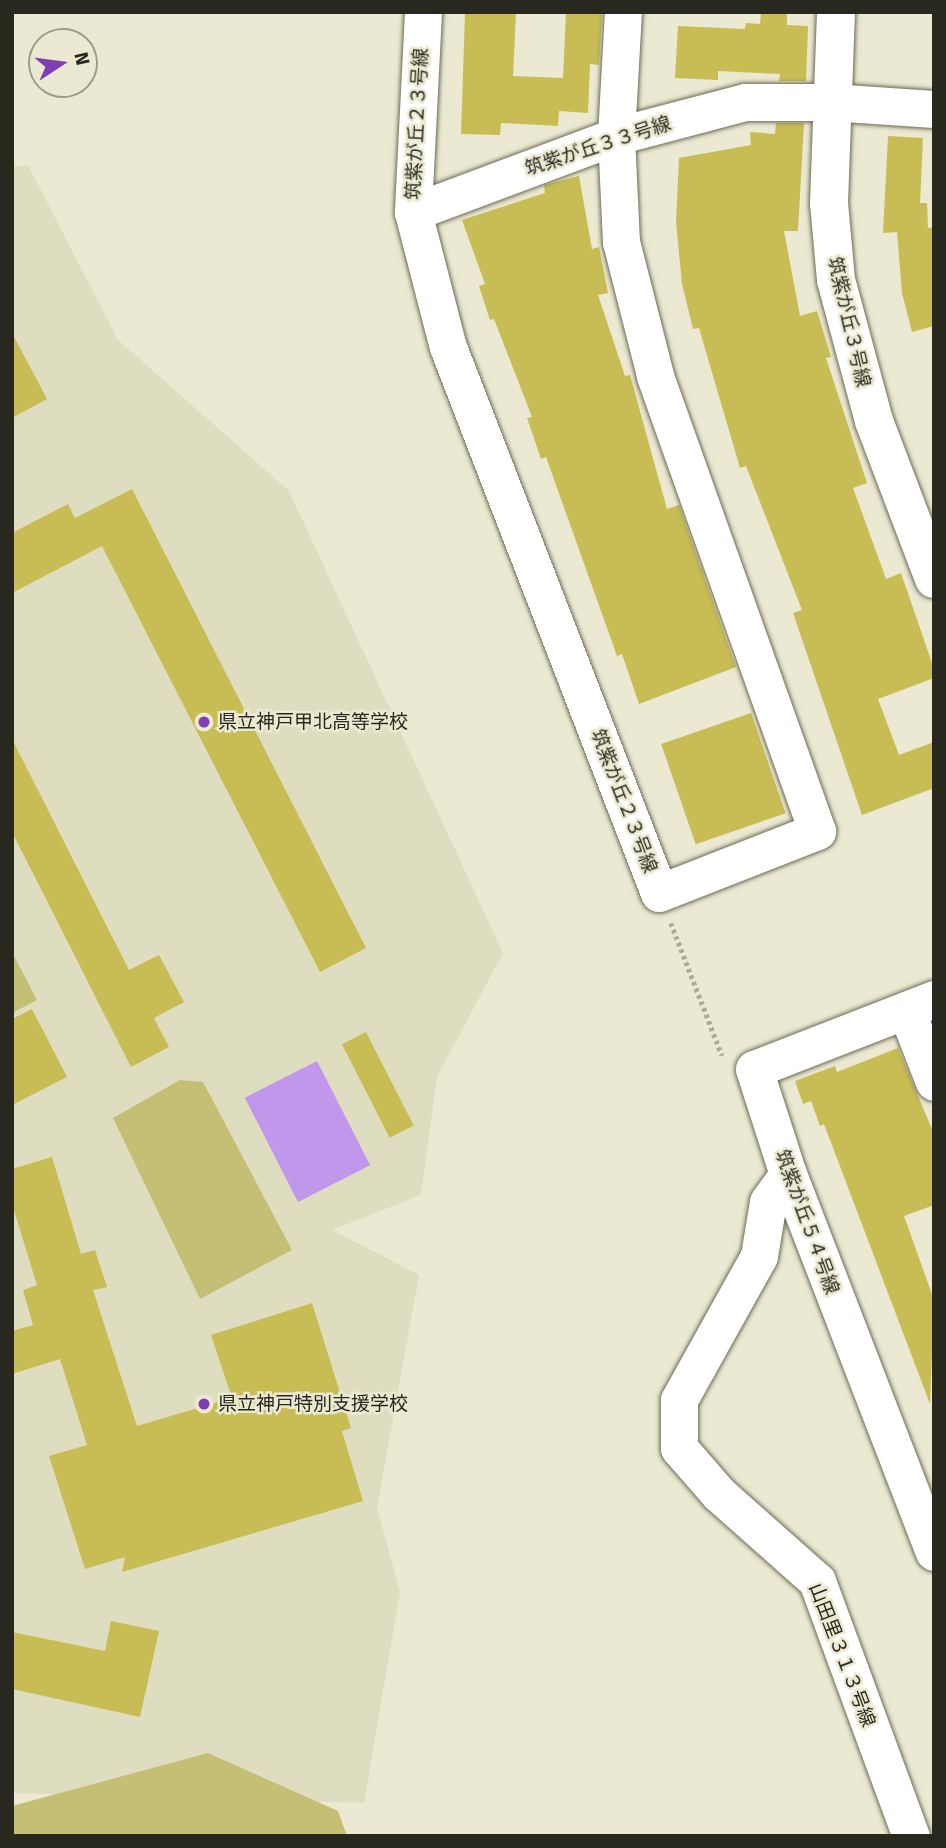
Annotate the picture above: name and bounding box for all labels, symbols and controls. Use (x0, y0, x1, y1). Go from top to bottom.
north arrow (28, 28, 98, 98)
street label: 筑紫が丘２３号線 (402, 48, 432, 200)
text: N (69, 50, 95, 67)
street label: 筑紫が丘３３号線 (522, 112, 674, 180)
street label: 筑紫が丘３号線 (823, 255, 875, 389)
place label: 県立神戸甲北高等学校 (218, 711, 408, 733)
marker: 県立神戸甲北高等学校 (196, 714, 212, 730)
street label: 筑紫が丘２３号線 (586, 726, 662, 876)
street label: 筑紫が丘５４号線 (770, 1147, 844, 1297)
place label: 県立神戸特別支援学校 (218, 1393, 408, 1415)
marker: 県立神戸特別支援学校 (196, 1396, 212, 1412)
street label: 山田里３１３号線 (804, 1580, 880, 1730)

